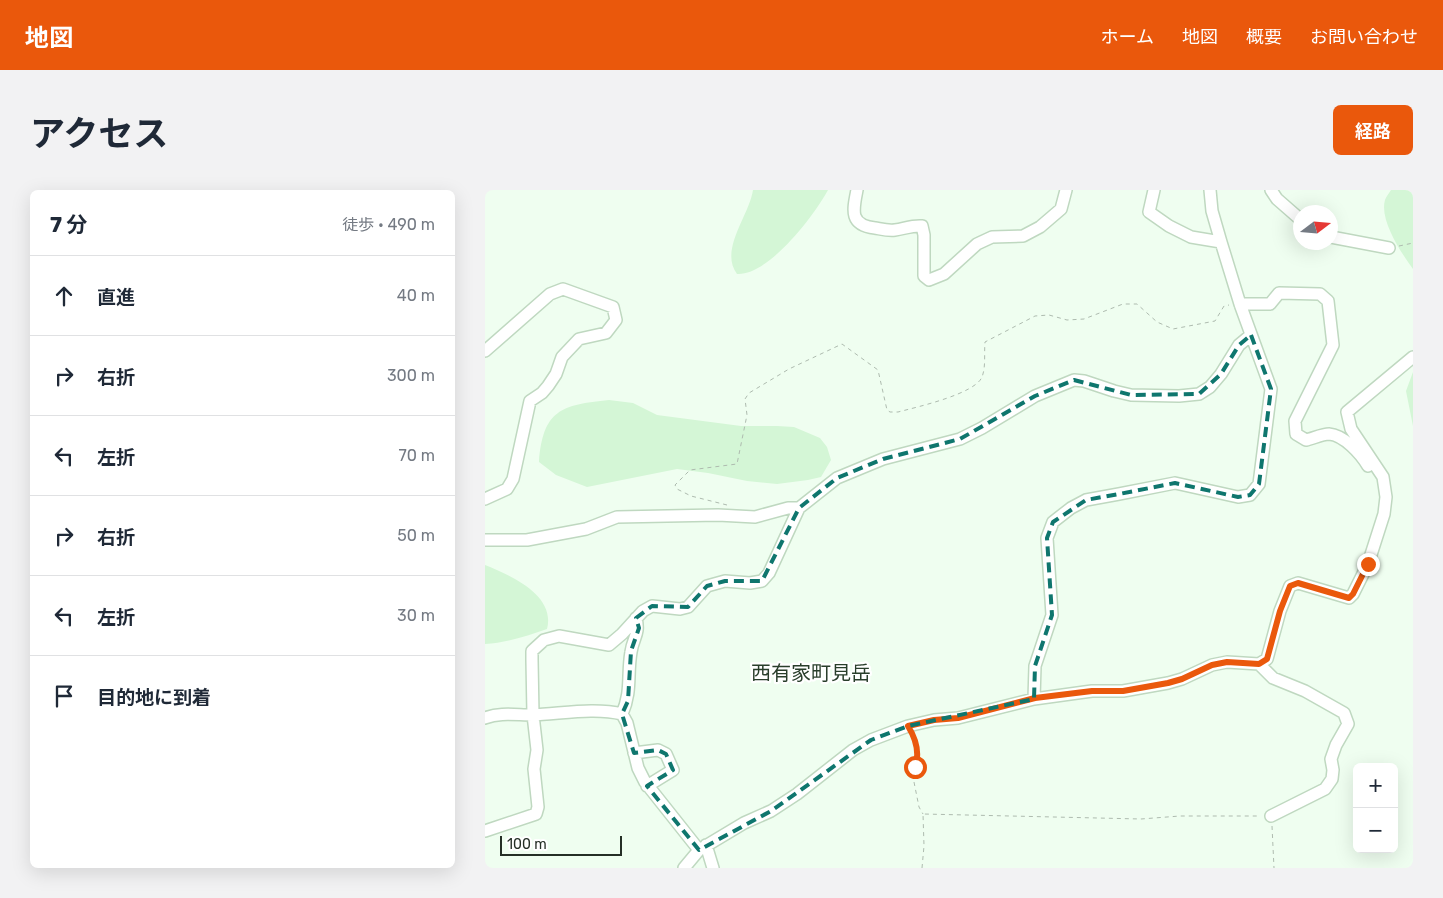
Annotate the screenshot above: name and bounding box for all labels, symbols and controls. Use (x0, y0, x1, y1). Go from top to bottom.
text: 地図 (25, 24, 73, 52)
text: ホーム (1101, 26, 1154, 48)
text: 地図 (1182, 26, 1218, 48)
text: 概要 (1246, 26, 1282, 48)
text: お問い合わせ (1310, 26, 1418, 48)
button: 経路 (1333, 105, 1413, 155)
text: アクセス (30, 113, 168, 155)
north arrow (1293, 205, 1338, 250)
text: 7 分 (50, 212, 88, 237)
text: 徒歩 · 490 m (342, 215, 435, 234)
icon: ahead (50, 282, 78, 310)
text: 直進 (97, 286, 135, 309)
text: 40 m (397, 286, 435, 305)
icon: right (50, 362, 78, 390)
text: 右折 (97, 366, 135, 389)
text: 300 m (387, 366, 435, 385)
icon: left (50, 442, 78, 470)
text: 左折 (97, 446, 135, 469)
text: 70 m (398, 446, 435, 465)
icon: right (50, 522, 78, 550)
text: 右折 (97, 526, 135, 549)
text: 50 m (397, 526, 435, 545)
route end (1357, 553, 1380, 576)
icon: left (50, 602, 78, 630)
text: 左折 (97, 606, 135, 629)
text: 30 m (397, 606, 435, 625)
district label: 西有家町見岳 (751, 661, 871, 685)
icon: arrive (50, 682, 78, 710)
text: 目的地に到着 (97, 686, 211, 709)
route start (904, 756, 927, 779)
map controls (1353, 763, 1398, 853)
button: + (1353, 763, 1398, 808)
button: − (1353, 808, 1398, 853)
scale bar (500, 833, 623, 856)
text: 100 m (507, 836, 547, 853)

